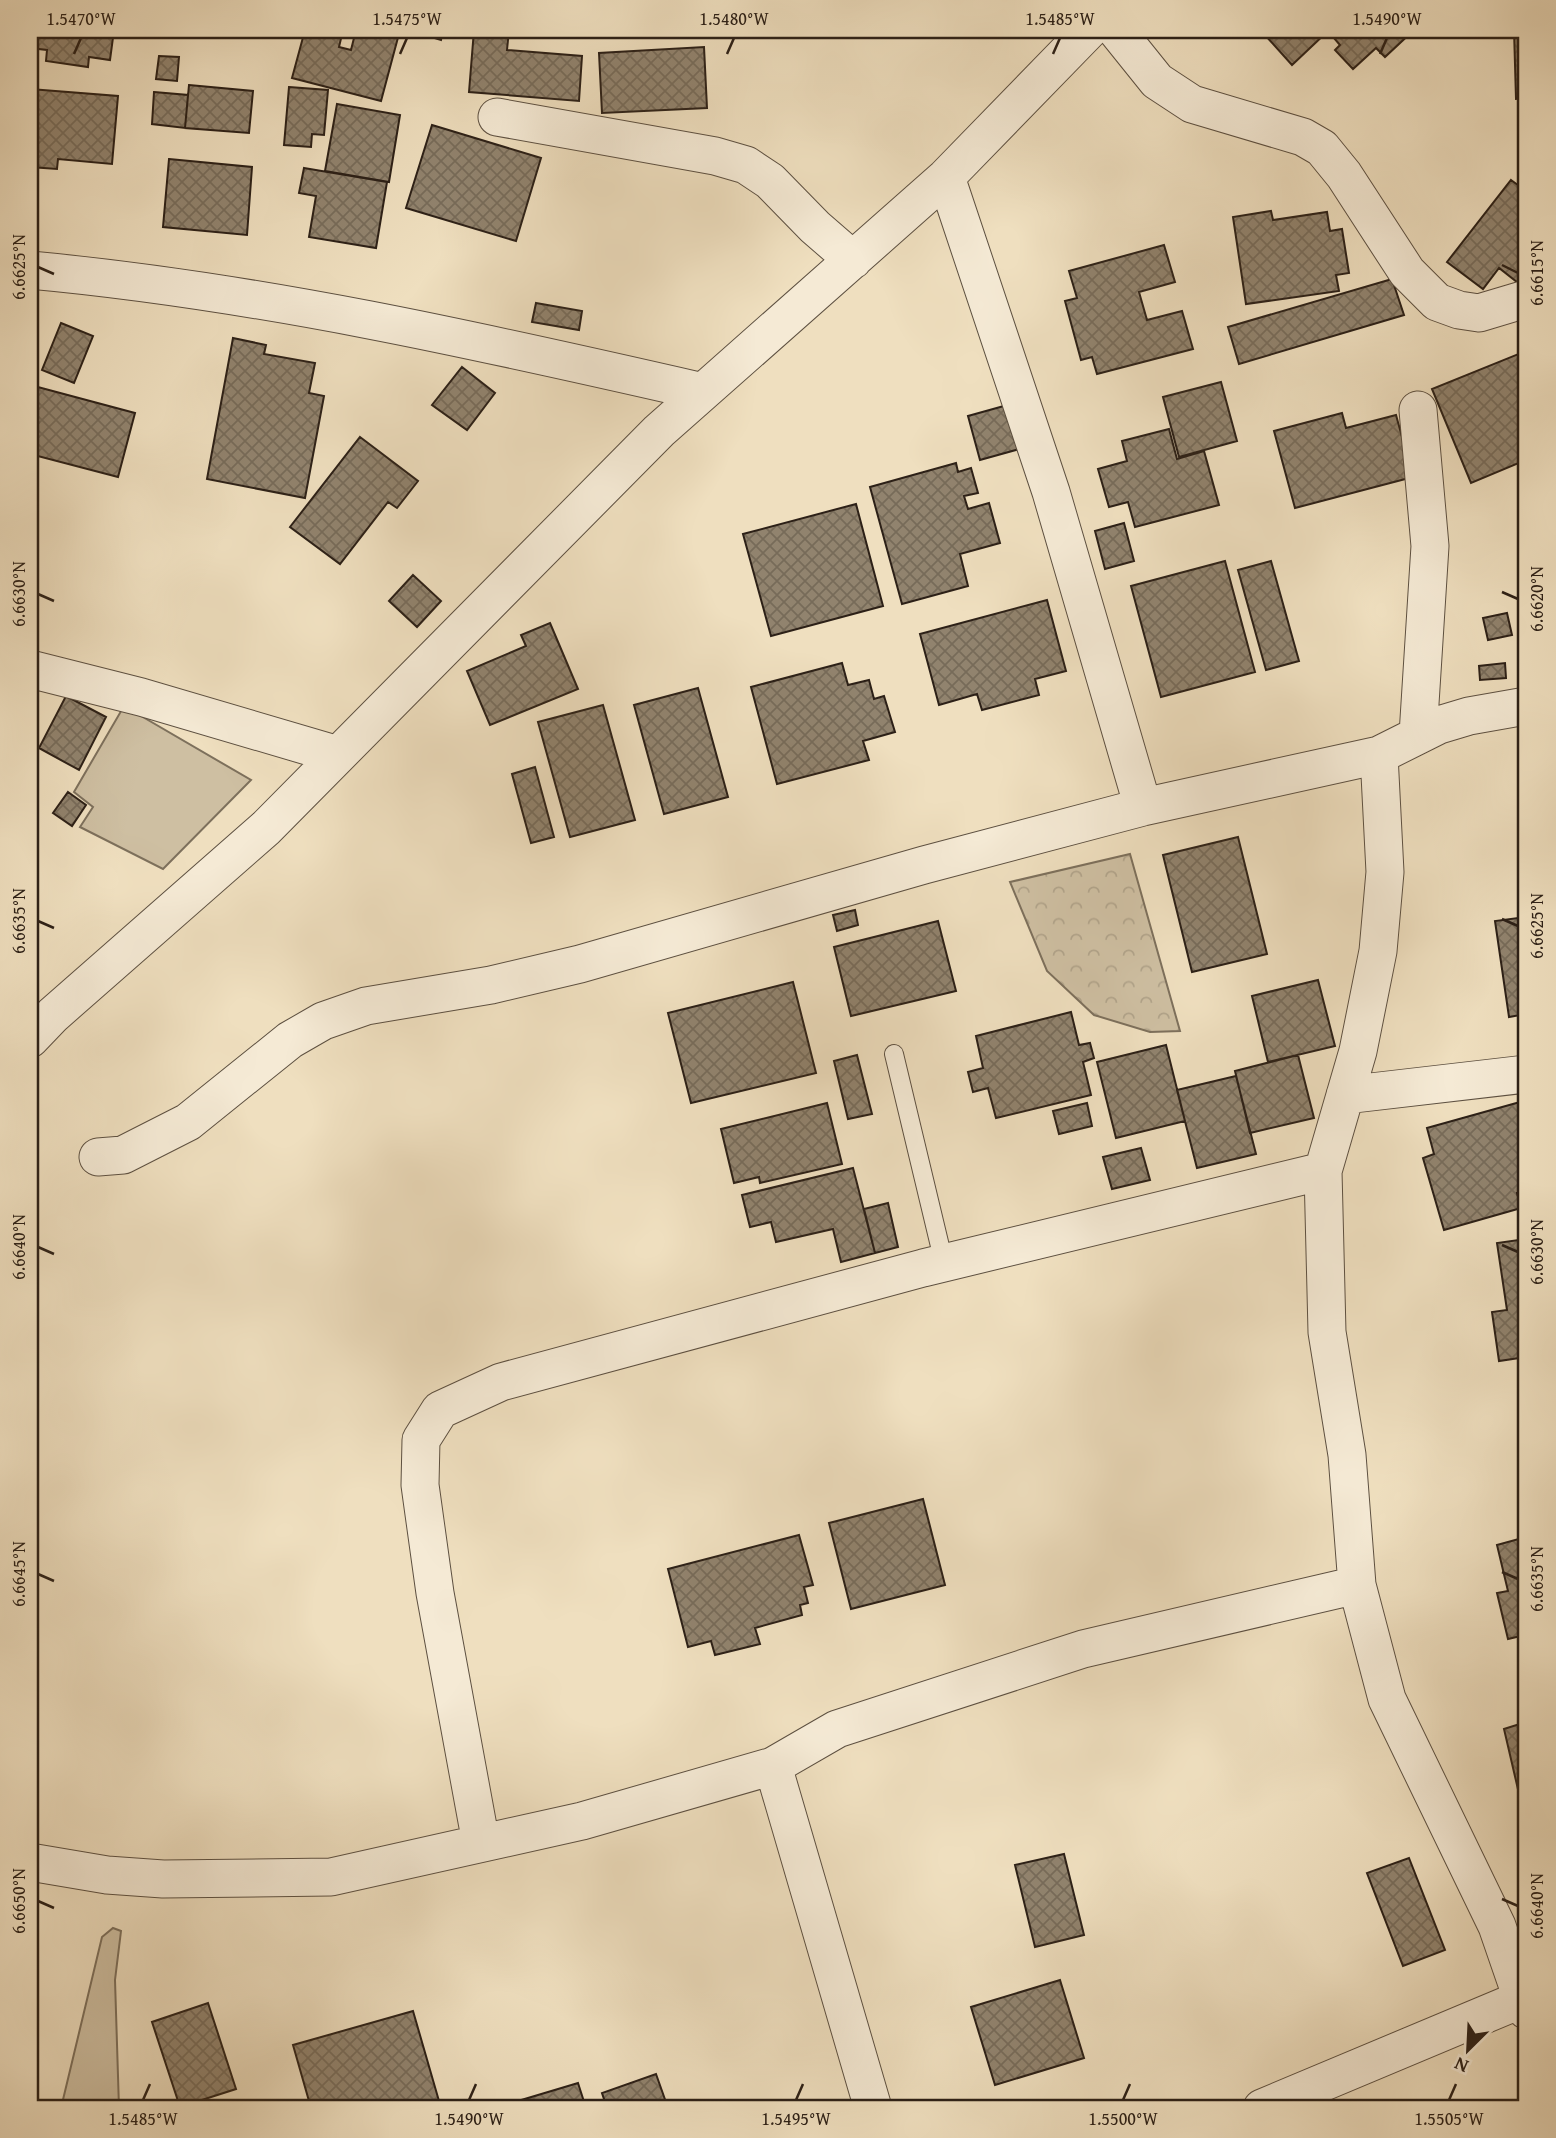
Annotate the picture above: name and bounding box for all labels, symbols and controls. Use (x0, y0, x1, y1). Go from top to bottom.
text: 1.5470°W (46, 5, 116, 32)
text: 1.5475°W (372, 5, 442, 32)
text: 1.5480°W (699, 5, 769, 32)
text: 1.5485°W (1025, 5, 1095, 32)
text: 1.5490°W (1352, 5, 1422, 32)
text: 6.6625°N (5, 234, 32, 300)
text: 6.6615°N (1523, 240, 1550, 306)
text: 6.6630°N (5, 561, 32, 627)
text: 6.6620°N (1523, 566, 1550, 632)
text: 6.6635°N (5, 888, 32, 954)
text: 6.6625°N (1523, 893, 1550, 959)
text: 6.6640°N (5, 1214, 32, 1280)
text: 6.6630°N (1523, 1219, 1550, 1285)
text: 6.6645°N (5, 1541, 32, 1607)
text: 6.6635°N (1523, 1546, 1550, 1612)
text: 6.6650°N (5, 1868, 32, 1934)
text: 6.6640°N (1523, 1873, 1550, 1939)
north arrow (1434, 2016, 1504, 2086)
text: N (1449, 2050, 1473, 2081)
text: 1.5485°W (108, 2105, 178, 2132)
text: 1.5490°W (434, 2105, 504, 2132)
text: 1.5495°W (761, 2105, 831, 2132)
text: 1.5500°W (1088, 2105, 1158, 2132)
text: 1.5505°W (1414, 2105, 1484, 2132)

